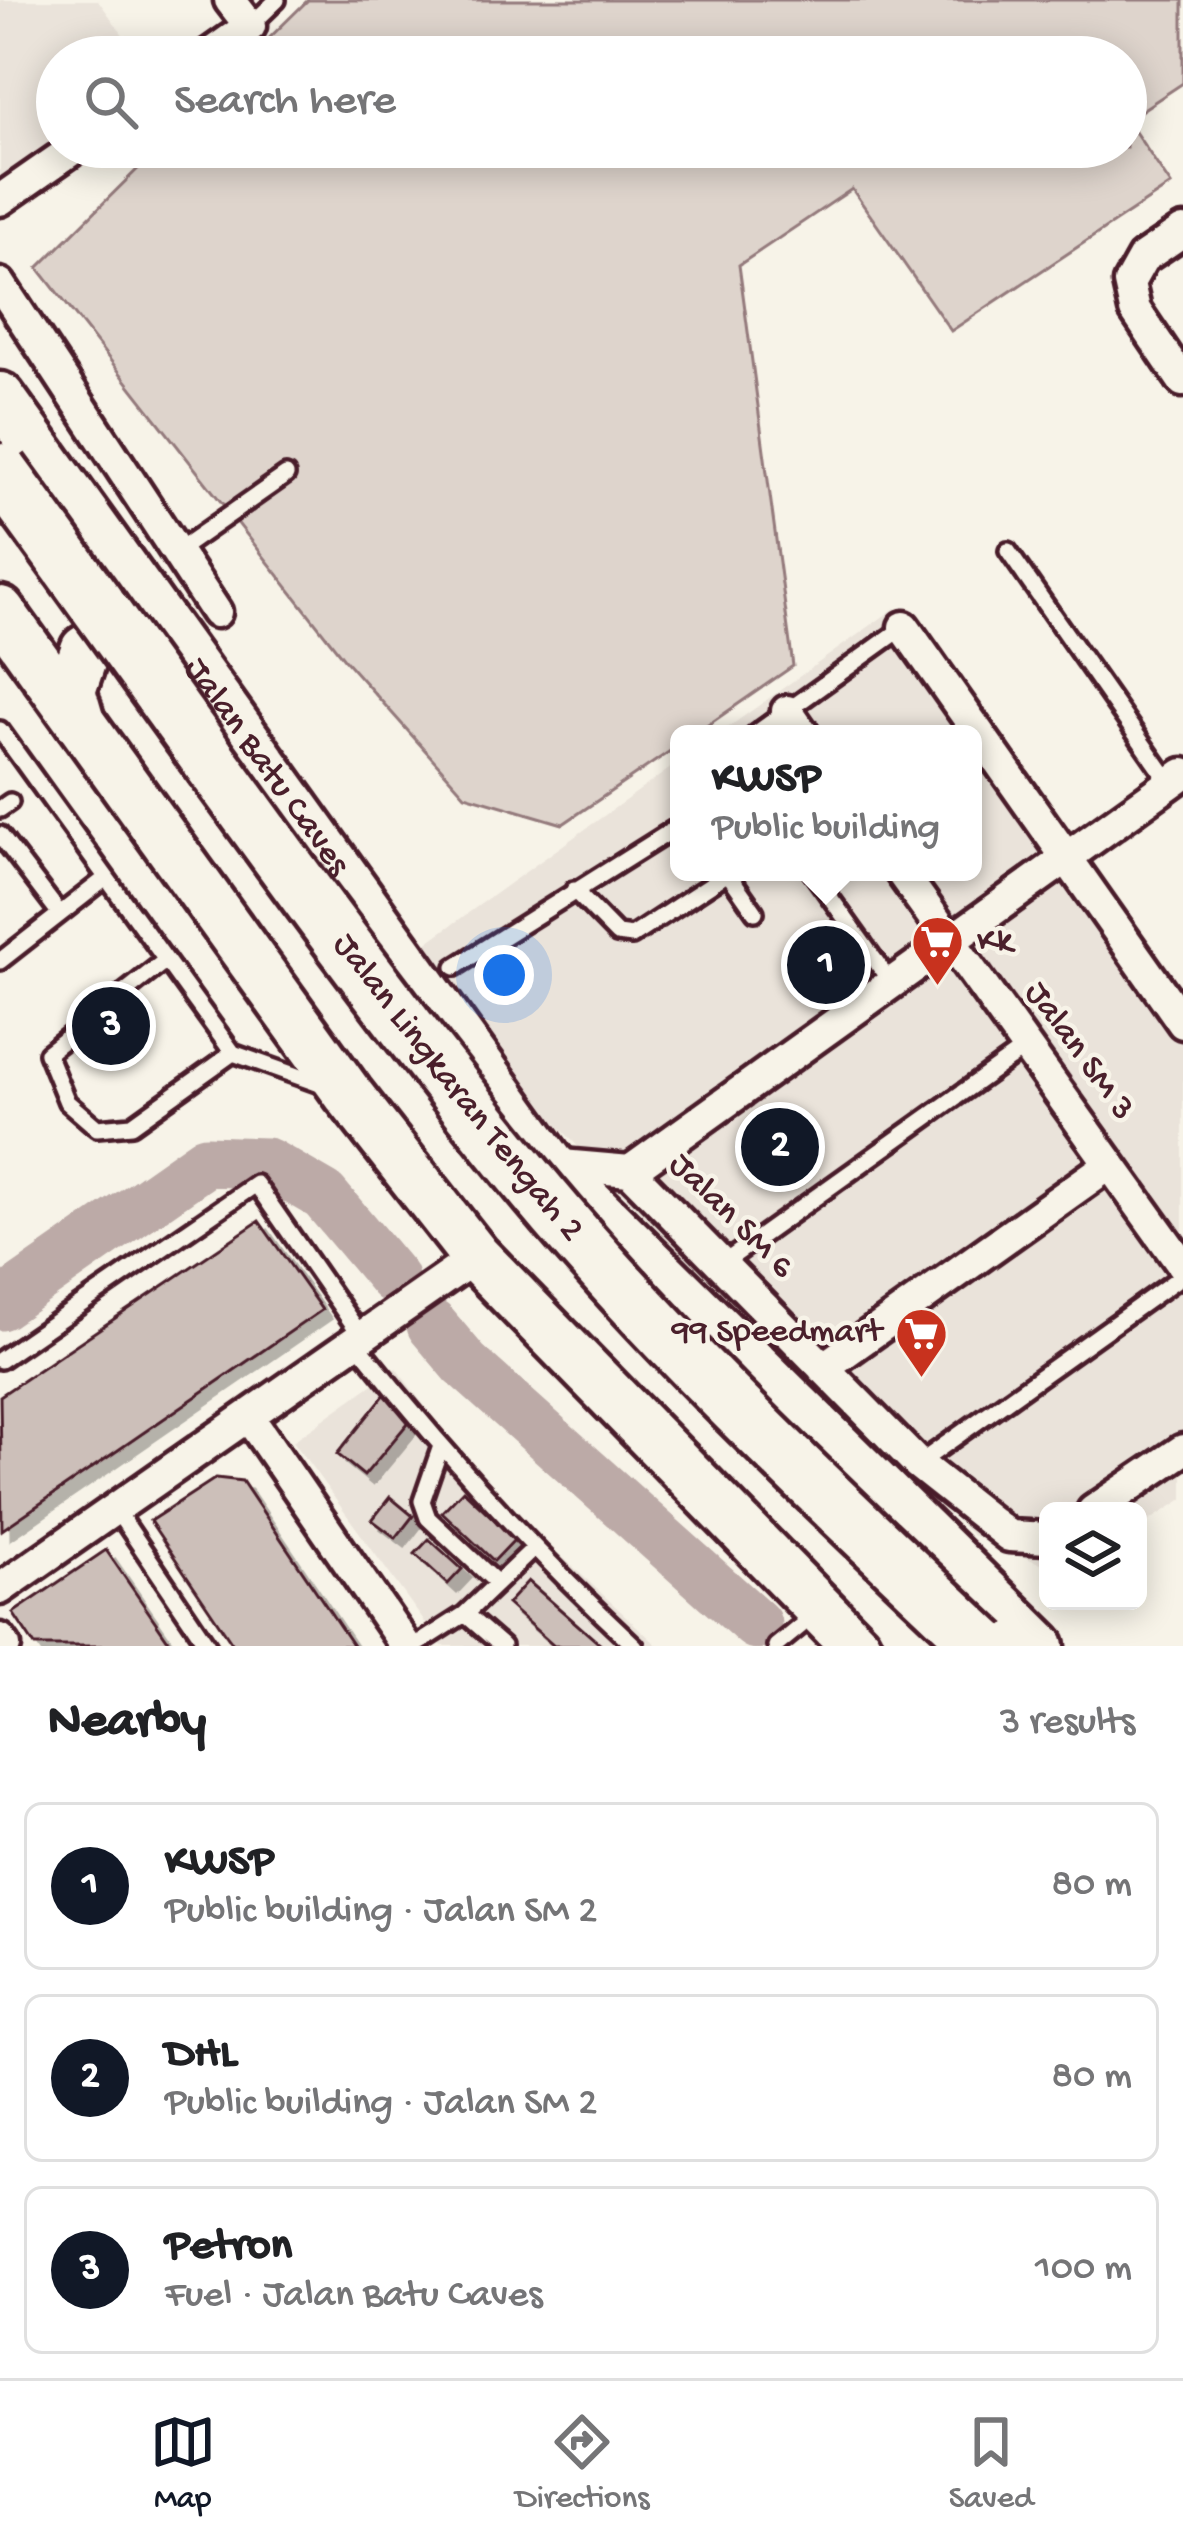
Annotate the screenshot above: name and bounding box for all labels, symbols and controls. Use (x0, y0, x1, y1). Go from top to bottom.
search box (36, 36, 1147, 168)
icon: search (78, 69, 144, 135)
text: Search here (174, 76, 396, 129)
street label: Jalan Batu Caves (173, 650, 360, 887)
popup (670, 725, 982, 881)
text: KWSP (712, 754, 821, 807)
text: Public building (712, 807, 940, 853)
supermarket icon: Kk (910, 914, 966, 988)
pin: 1 (787, 920, 865, 1010)
place label: Kk (977, 921, 1016, 964)
street label: Jalan Lingkaran Tengah 2 (322, 925, 592, 1251)
your location (474, 945, 534, 1005)
street label: Jalan SM 3 (1013, 974, 1143, 1130)
pin: 3 (72, 981, 150, 1071)
pin: 2 (741, 1102, 819, 1192)
street label: Jalan SM 6 (658, 1145, 803, 1290)
supermarket icon: 99 Speedmart (893, 1305, 949, 1379)
place label: 99 Speedmart (671, 1312, 885, 1355)
map controls (1039, 1502, 1147, 1610)
button: layers (1039, 1502, 1147, 1610)
text: Nearby (48, 1694, 206, 1754)
text: 3 results (1000, 1701, 1135, 1747)
text: KWSP (165, 1837, 274, 1890)
text: 1 (82, 1863, 98, 1909)
text: 80 m (1052, 1863, 1132, 1909)
text: Public building · Jalan SM 2 (165, 1890, 597, 1936)
text: DHL (165, 2029, 237, 2082)
text: 2 (80, 2055, 100, 2101)
text: 80 m (1052, 2055, 1132, 2101)
text: Public building · Jalan SM 2 (165, 2082, 597, 2128)
text: Petron (165, 2221, 292, 2274)
text: 3 (80, 2247, 100, 2293)
text: 100 m (1035, 2247, 1132, 2293)
text: Fuel · Jalan Batu Caves (165, 2274, 543, 2320)
tab: Map (150, 2409, 216, 2519)
tab: Directions (515, 2409, 649, 2519)
tab: Saved (949, 2409, 1033, 2519)

